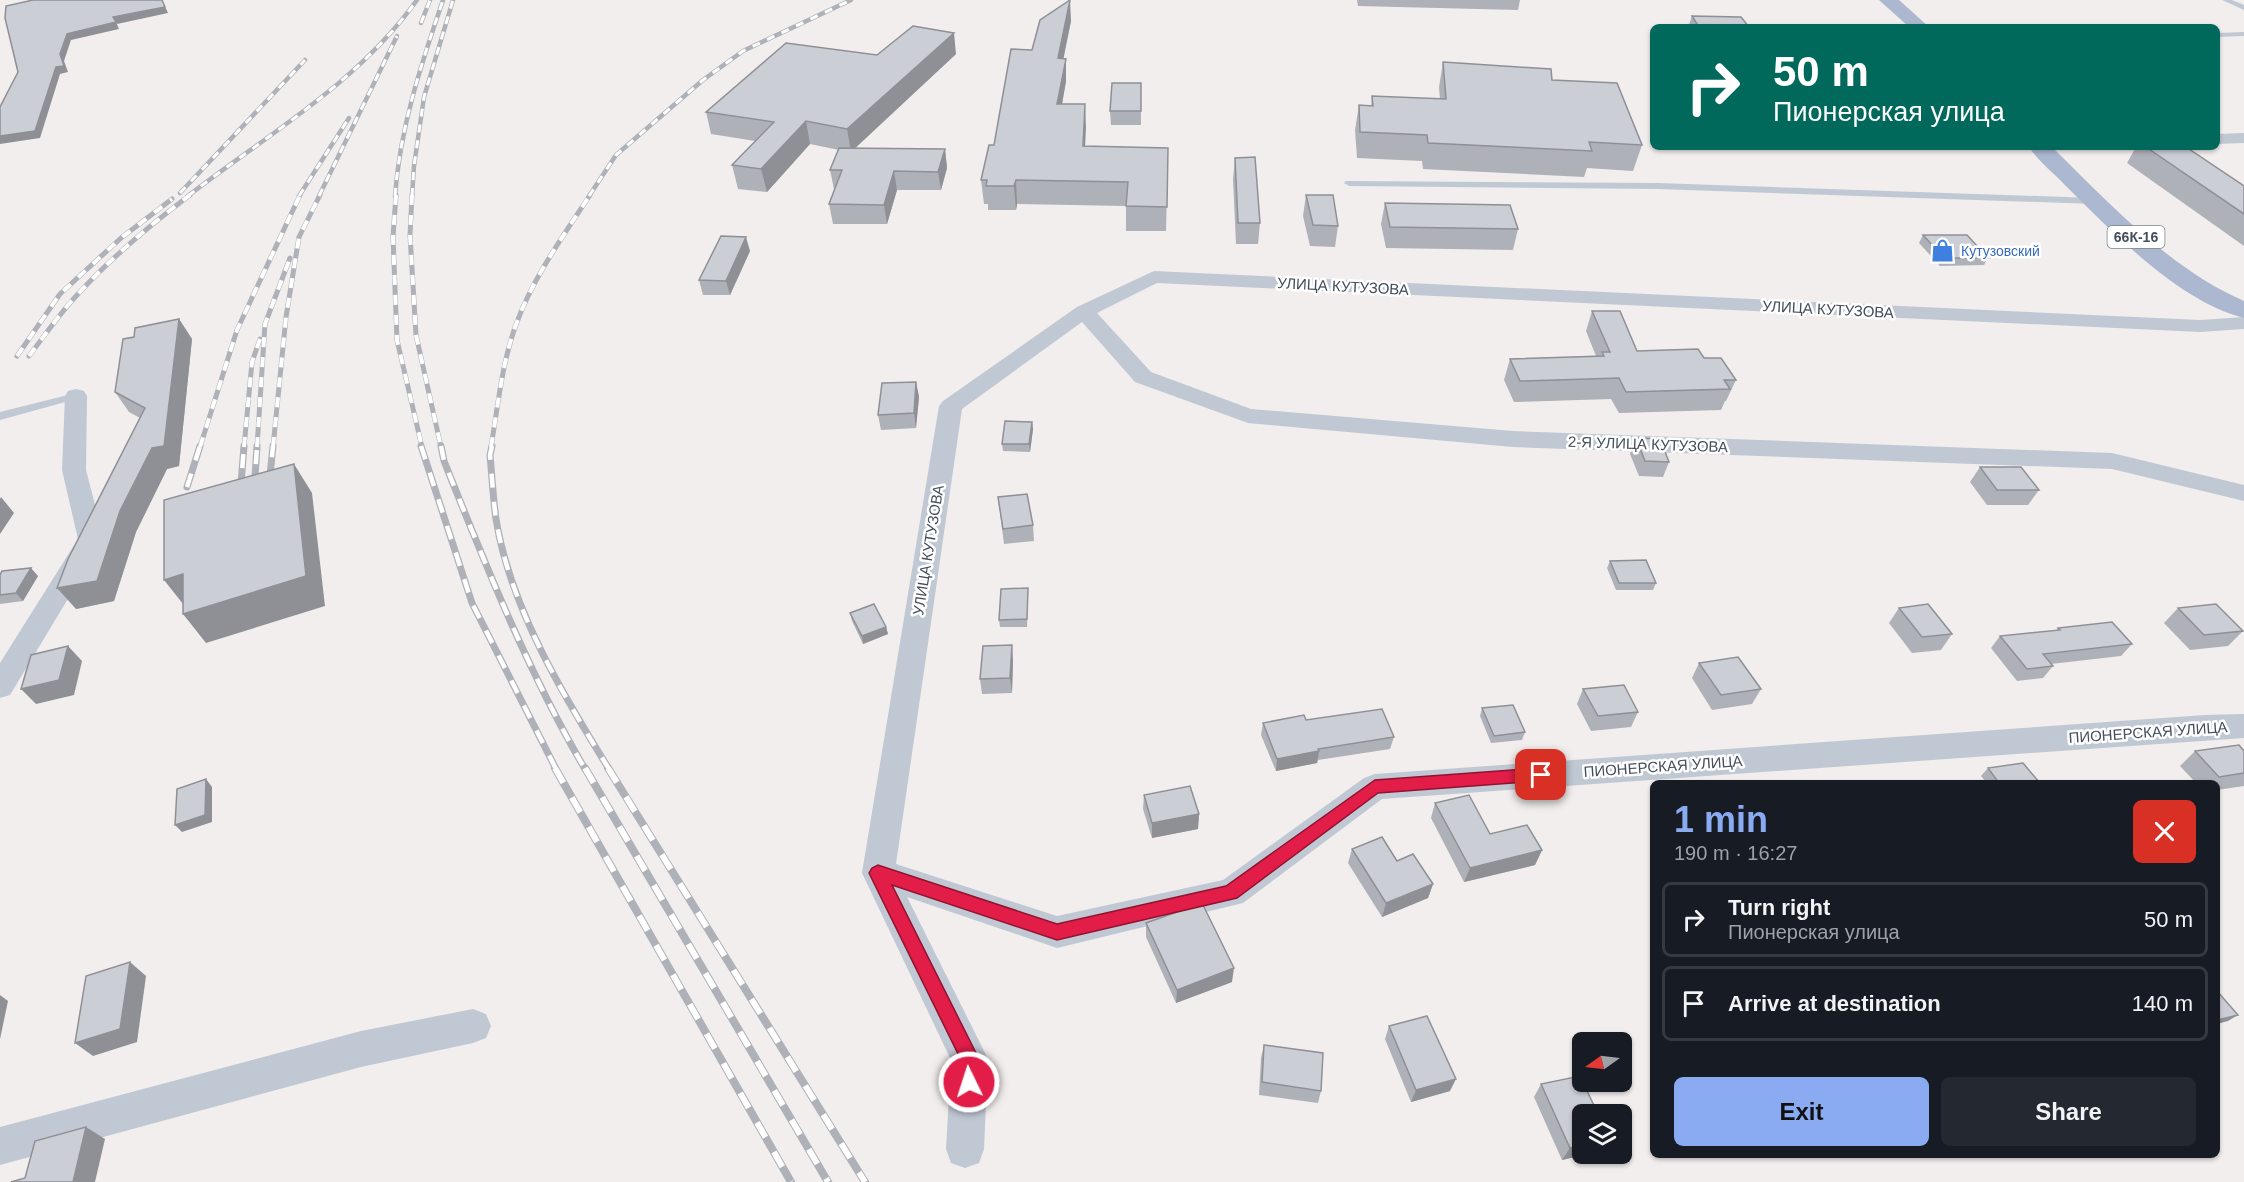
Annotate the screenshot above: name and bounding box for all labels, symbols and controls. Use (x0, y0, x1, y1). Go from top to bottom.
icon: right (1674, 48, 1752, 126)
text: 50 m (1773, 48, 1869, 95)
text: Пионерская улица (1773, 97, 2005, 127)
road number: 66К-16 (2108, 226, 2164, 248)
shop icon: Кутузовский (1930, 238, 1956, 264)
place label: Кутузовский (1961, 243, 2040, 259)
street label: УЛИЦА КУТУЗОВА (1277, 274, 1409, 298)
street label: УЛИЦА КУТУЗОВА (1762, 297, 1894, 321)
street label: 2-Я УЛИЦА КУТУЗОВА (1568, 433, 1728, 455)
street label: УЛИЦА КУТУЗОВА (909, 484, 947, 616)
street label: ПИОНЕРСКАЯ УЛИЦА (2068, 718, 2228, 746)
pin (1515, 749, 1566, 800)
street label: ПИОНЕРСКАЯ УЛИЦА (1583, 752, 1743, 780)
icon: arrive (1524, 758, 1557, 791)
text: 1 min (1674, 799, 1768, 840)
button: close (2133, 800, 2196, 863)
text: 190 m · 16:27 (1674, 842, 1797, 864)
text: Turn right (1728, 895, 1830, 920)
icon: right (1677, 903, 1710, 936)
text: 50 m (2144, 907, 2193, 932)
text: Пионерская улица (1728, 921, 1900, 943)
icon: arrive (1677, 987, 1710, 1020)
text: Arrive at destination (1728, 991, 1941, 1016)
text: 140 m (2132, 991, 2193, 1016)
north arrow (1572, 1032, 1632, 1092)
map controls (1572, 1032, 1632, 1164)
position arrow (937, 1050, 1001, 1114)
button: Exit (1674, 1077, 1929, 1146)
button: Share (1941, 1077, 2196, 1146)
button: layers (1572, 1104, 1632, 1164)

